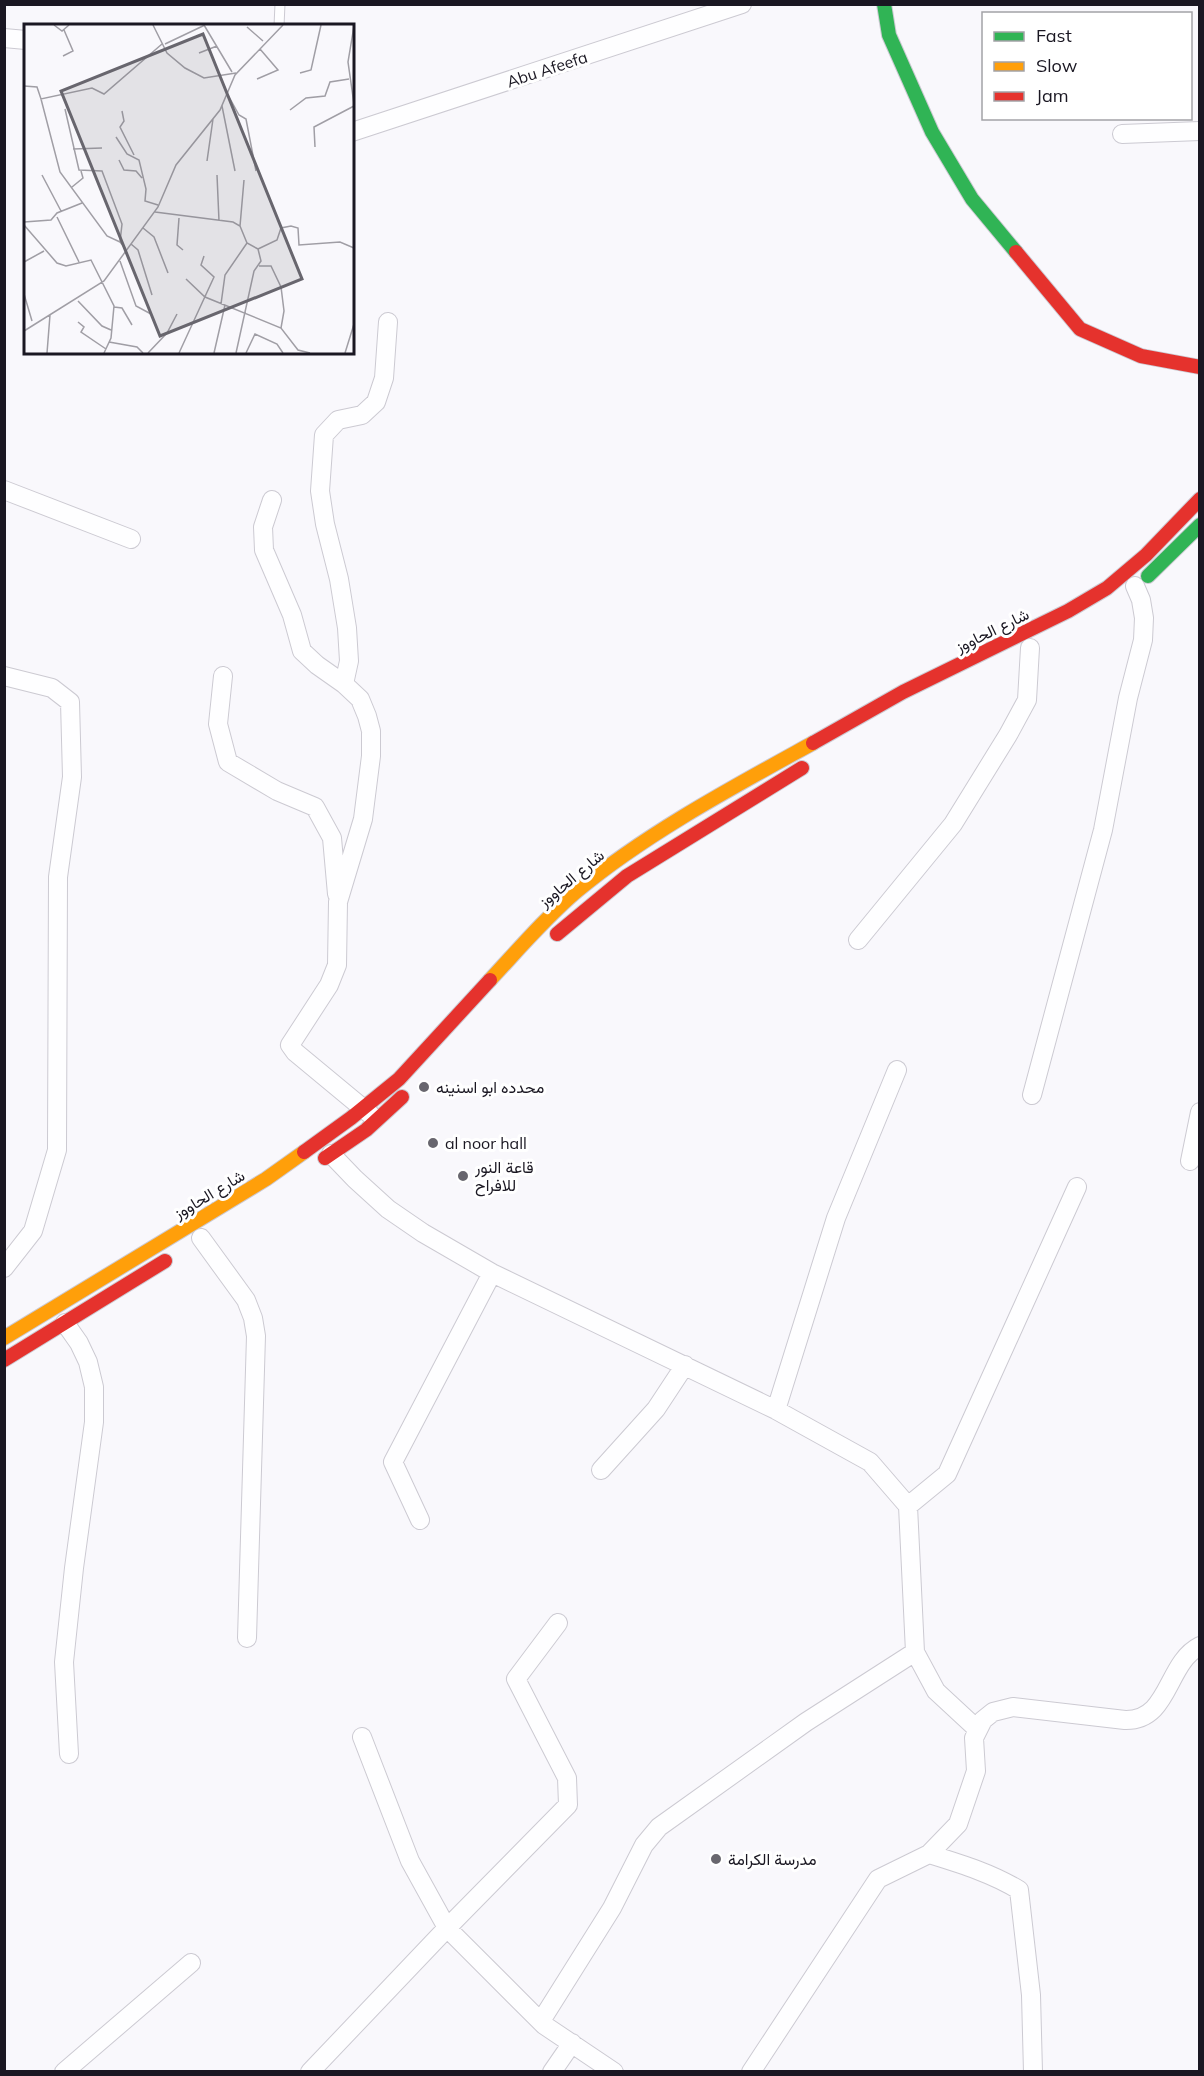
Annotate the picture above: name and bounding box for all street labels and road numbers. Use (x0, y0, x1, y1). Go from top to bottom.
street label: Abu Afeefa (504, 47, 590, 91)
street label: شارع الحاووز (951, 604, 1033, 659)
street label: شارع الحاووز (533, 845, 609, 913)
street label: شارع الحاووز (169, 1165, 249, 1225)

